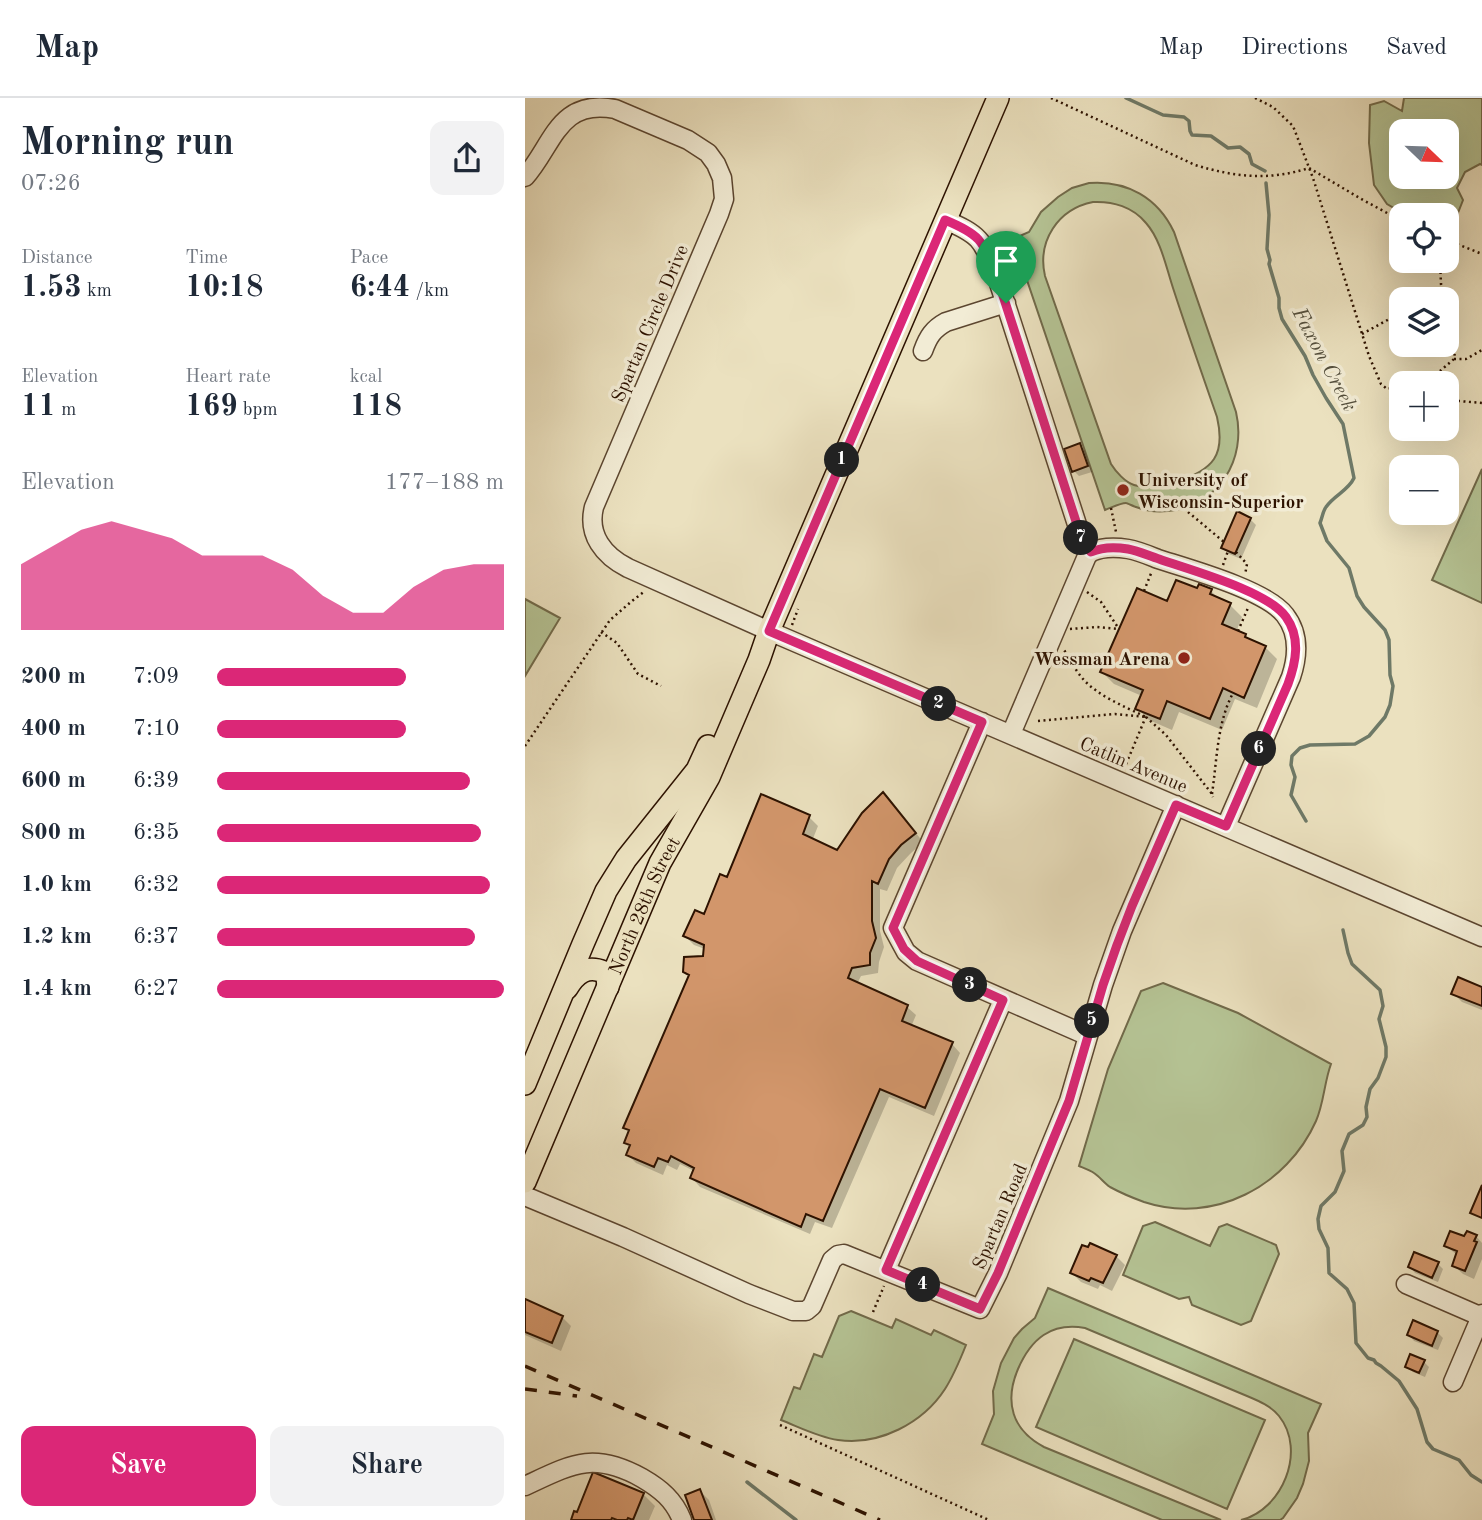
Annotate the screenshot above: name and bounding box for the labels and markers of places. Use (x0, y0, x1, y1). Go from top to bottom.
pin (976, 231, 1036, 303)
pin: 1 (825, 442, 859, 478)
place label: University of Wisconsin-Superior (1137, 472, 1304, 513)
marker: University of Wisconsin-Superior (1115, 482, 1131, 498)
pin: 7 (1063, 520, 1099, 556)
marker: Wessman Arena (1176, 650, 1192, 666)
place label: Wessman Arena (1034, 651, 1170, 670)
pin: 2 (921, 686, 957, 722)
pin: 6 (1241, 732, 1277, 766)
pin: 3 (953, 968, 987, 1002)
pin: 5 (1075, 1004, 1109, 1038)
pin: 4 (905, 1268, 941, 1302)

